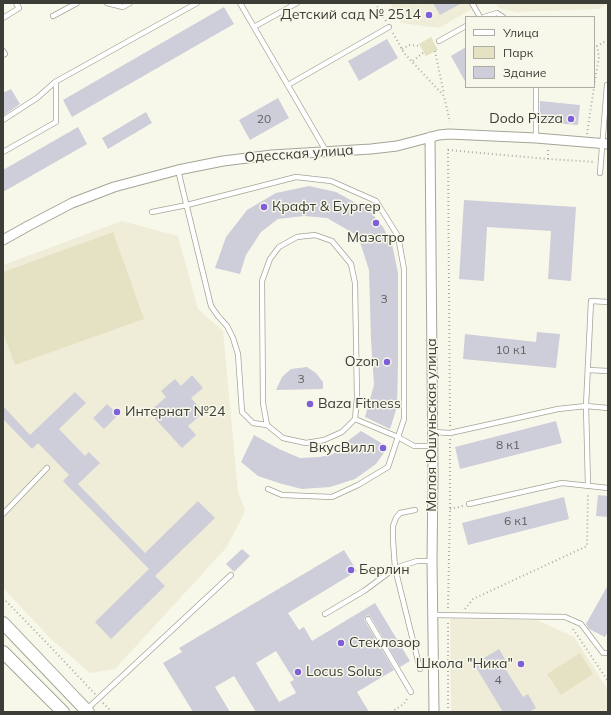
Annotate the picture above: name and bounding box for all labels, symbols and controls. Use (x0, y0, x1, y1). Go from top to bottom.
place label: Детский сад № 2514 (281, 7, 421, 23)
marker: Детский сад № 2514 (424, 10, 434, 20)
legend (465, 16, 595, 88)
text: Улица (503, 25, 539, 40)
text: Парк (503, 45, 533, 60)
text: Здание (503, 65, 546, 80)
place label: Dodo Pizza (489, 111, 563, 127)
house number: 20 (257, 112, 271, 126)
marker: Dodo Pizza (566, 114, 576, 124)
street label: Одесская улица (244, 142, 354, 166)
place label: Крафт & Бургер (272, 199, 381, 215)
marker: Крафт & Бургер (259, 202, 269, 212)
marker: Маэстро (371, 218, 381, 228)
place label: Маэстро (347, 230, 405, 246)
house number: 3 (380, 292, 388, 306)
street label: Малая Юшуньская улица (424, 338, 440, 512)
house number: 10 к1 (495, 343, 527, 357)
place label: Ozon (345, 354, 379, 370)
marker: Ozon (382, 357, 392, 367)
house number: 3 (297, 372, 305, 386)
place label: Baza Fitness (318, 396, 401, 412)
marker: Baza Fitness (305, 399, 315, 409)
place label: Интернат №24 (125, 404, 225, 420)
marker: Интернат №24 (112, 407, 122, 417)
house number: 8 к1 (496, 438, 520, 452)
place label: ВкусВилл (309, 440, 375, 456)
marker: ВкусВилл (378, 443, 388, 453)
house number: 6 к1 (504, 514, 528, 528)
place label: Берлин (359, 562, 410, 578)
marker: Берлин (346, 565, 356, 575)
place label: Стеклозор (349, 635, 420, 651)
marker: Стеклозор (336, 638, 346, 648)
place label: Школа "Ника" (416, 656, 513, 672)
marker: Школа "Ника" (516, 659, 526, 669)
place label: Locus Solus (306, 664, 382, 680)
marker: Locus Solus (293, 667, 303, 677)
house number: 4 (494, 673, 502, 687)

